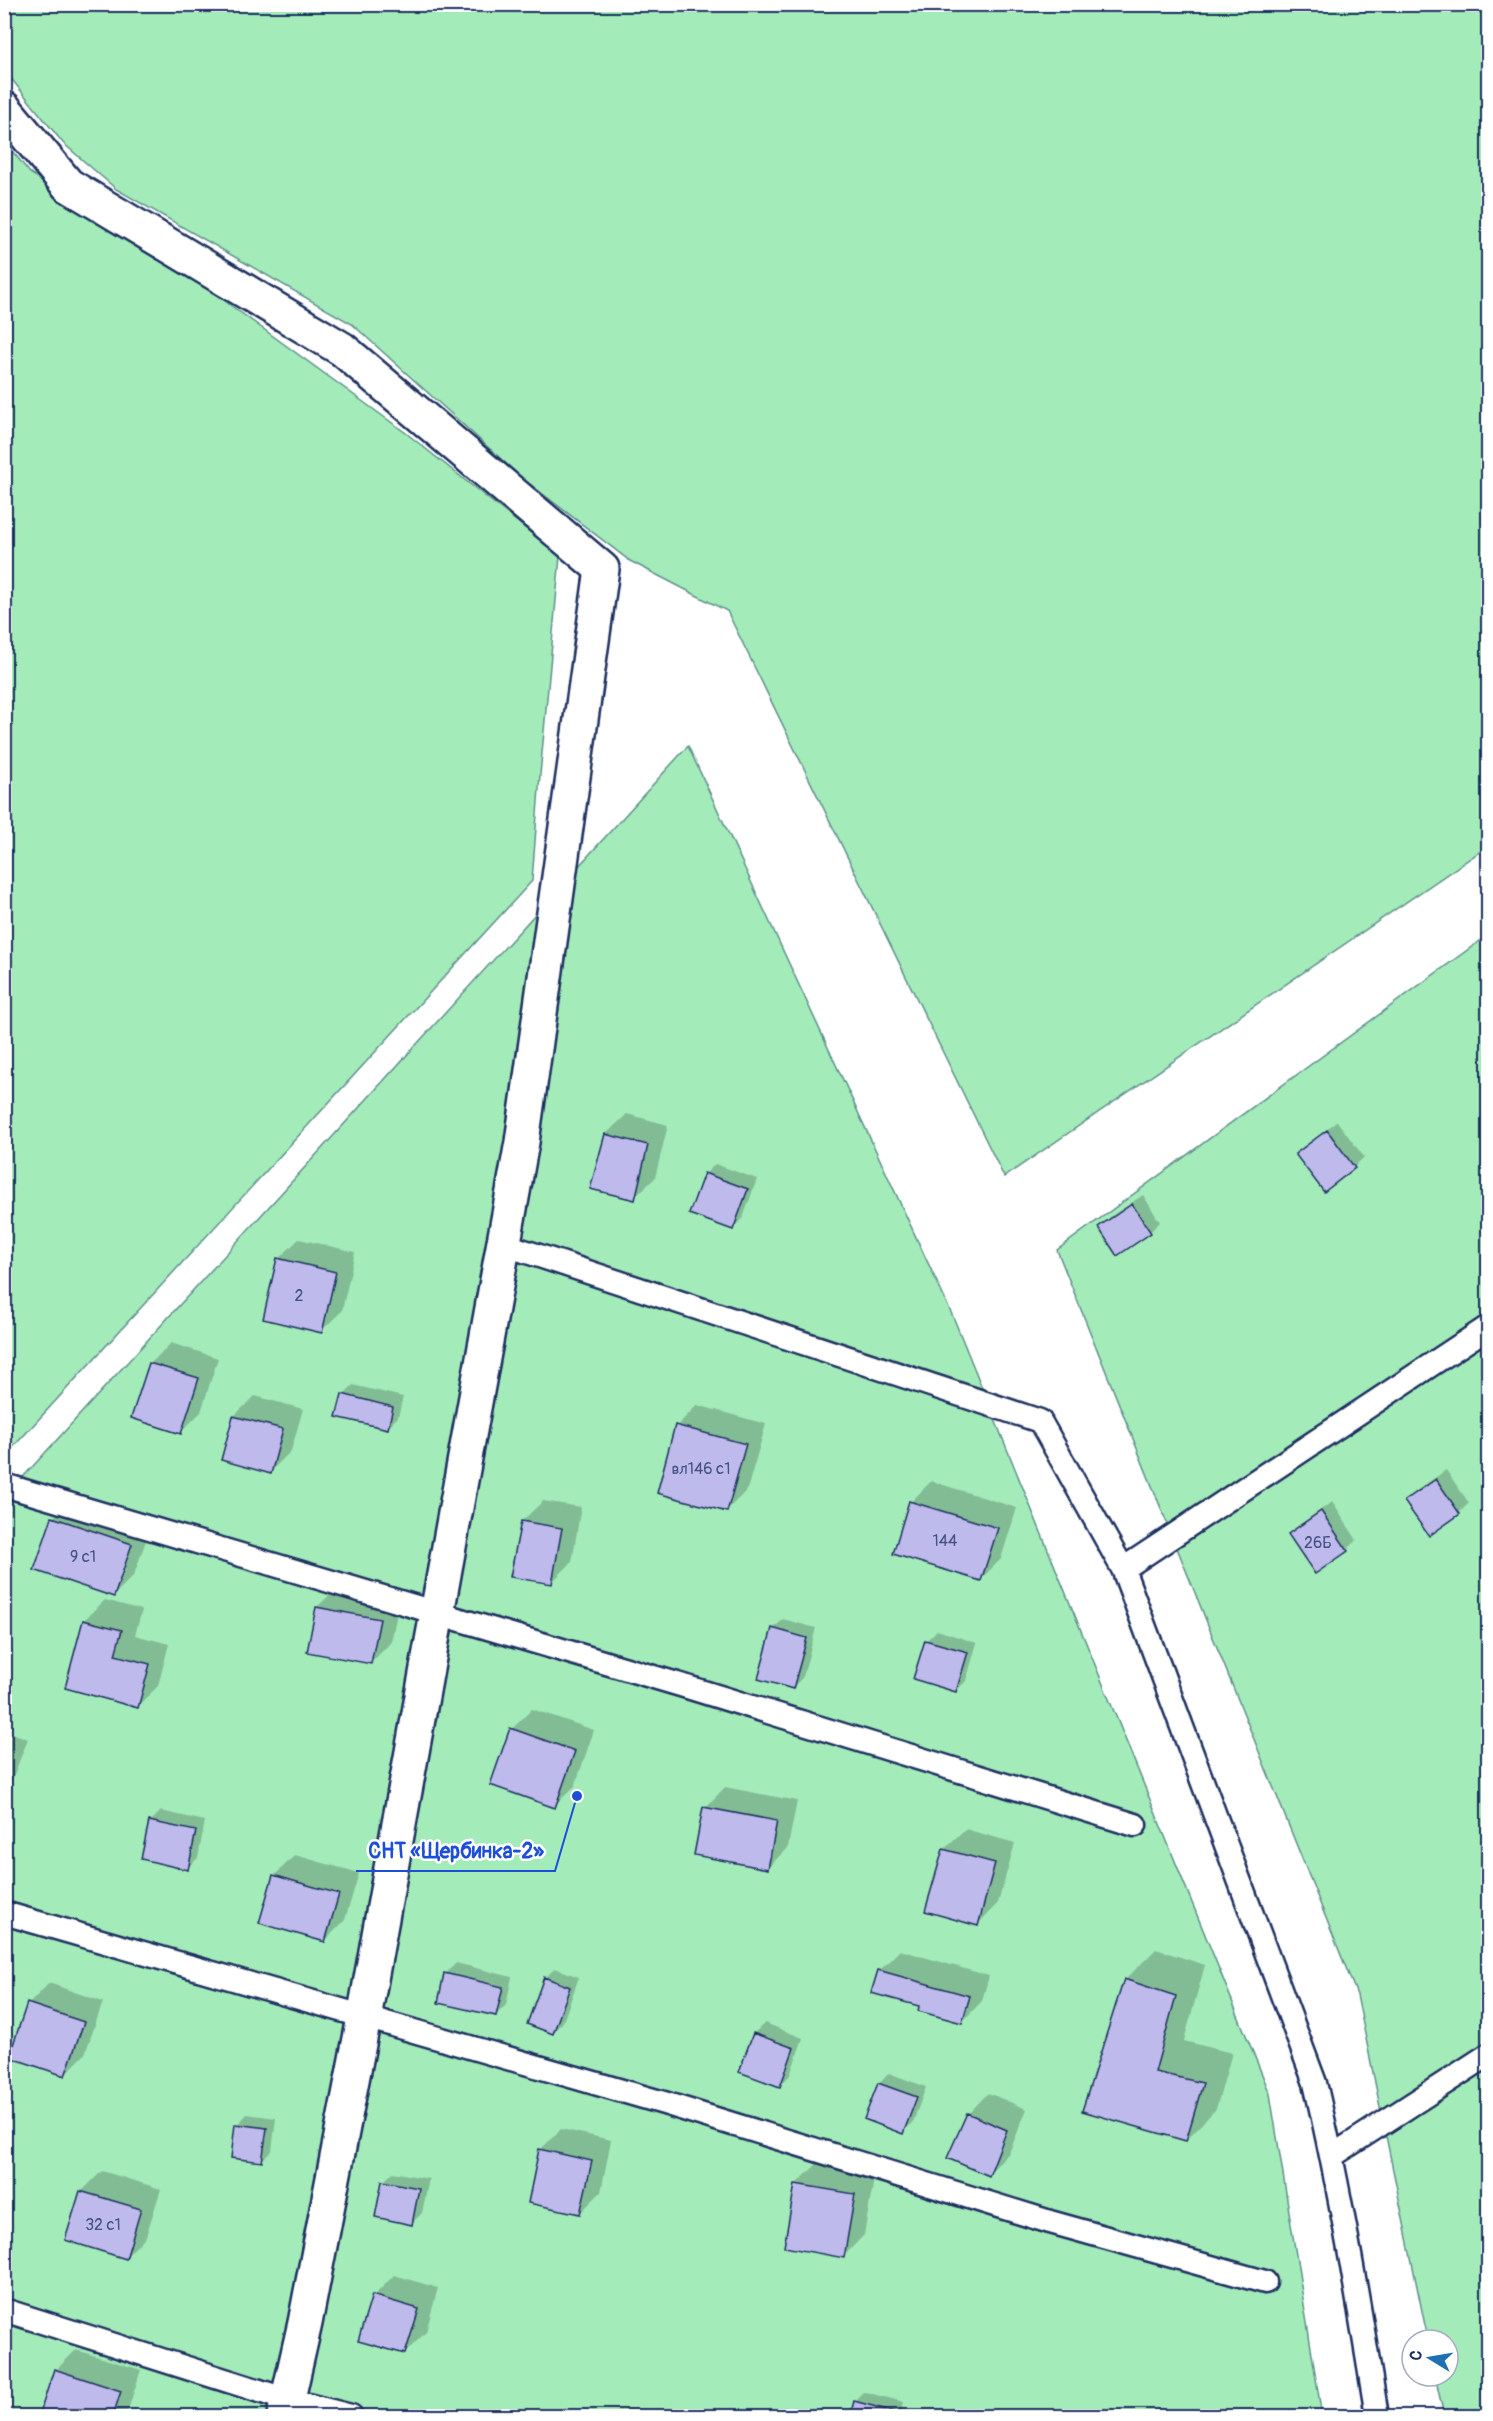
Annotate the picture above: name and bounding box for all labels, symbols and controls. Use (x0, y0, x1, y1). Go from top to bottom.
house number: 2 (295, 1286, 304, 1306)
house number: вл146 с1 (672, 1459, 731, 1479)
house number: 144 (933, 1531, 957, 1551)
house number: 26Б (1304, 1533, 1332, 1553)
house number: 9 с1 (70, 1547, 96, 1567)
callout: СНТ «Щербинка-2» (356, 1832, 555, 1871)
text: СНТ «Щербинка-2» (368, 1838, 544, 1865)
house number: 32 с1 (85, 2215, 121, 2235)
north arrow (1400, 2328, 1460, 2388)
text: С (1405, 2348, 1427, 2362)

